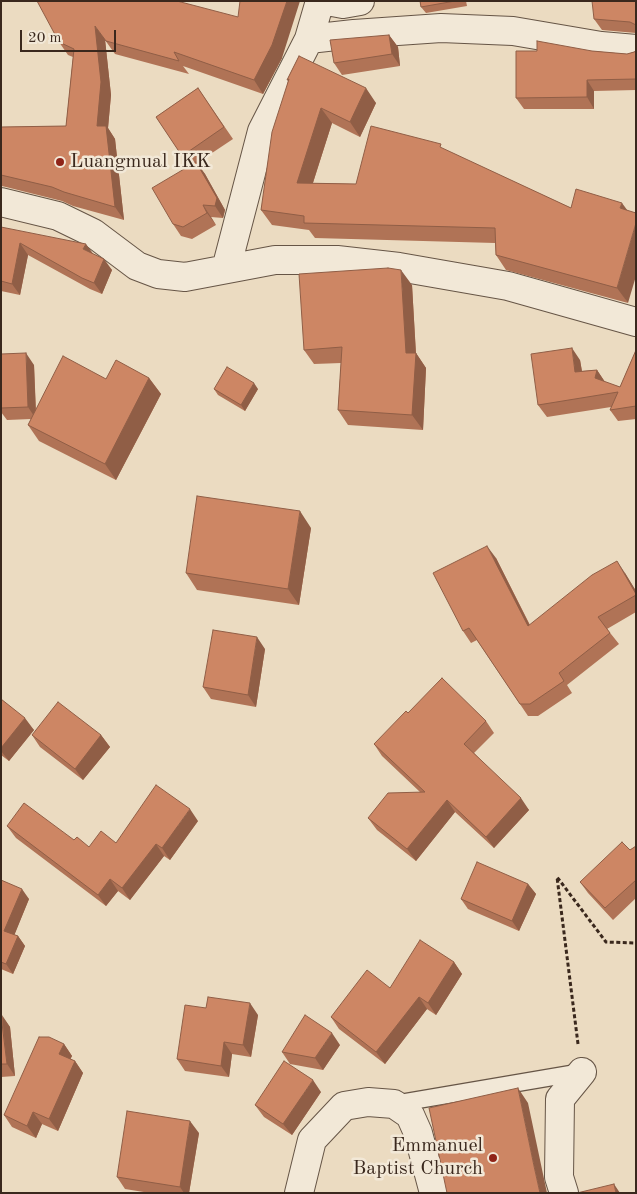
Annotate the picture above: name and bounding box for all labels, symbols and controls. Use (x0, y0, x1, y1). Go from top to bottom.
scale bar (22, 20, 119, 52)
text: 20 m (28, 31, 62, 46)
place label: Luangmual IKK (70, 150, 211, 174)
marker: Luangmual IKK (54, 156, 66, 168)
place label: Emmanuel Baptist Church (353, 1134, 483, 1181)
marker: Emmanuel Baptist Church (487, 1152, 499, 1164)

